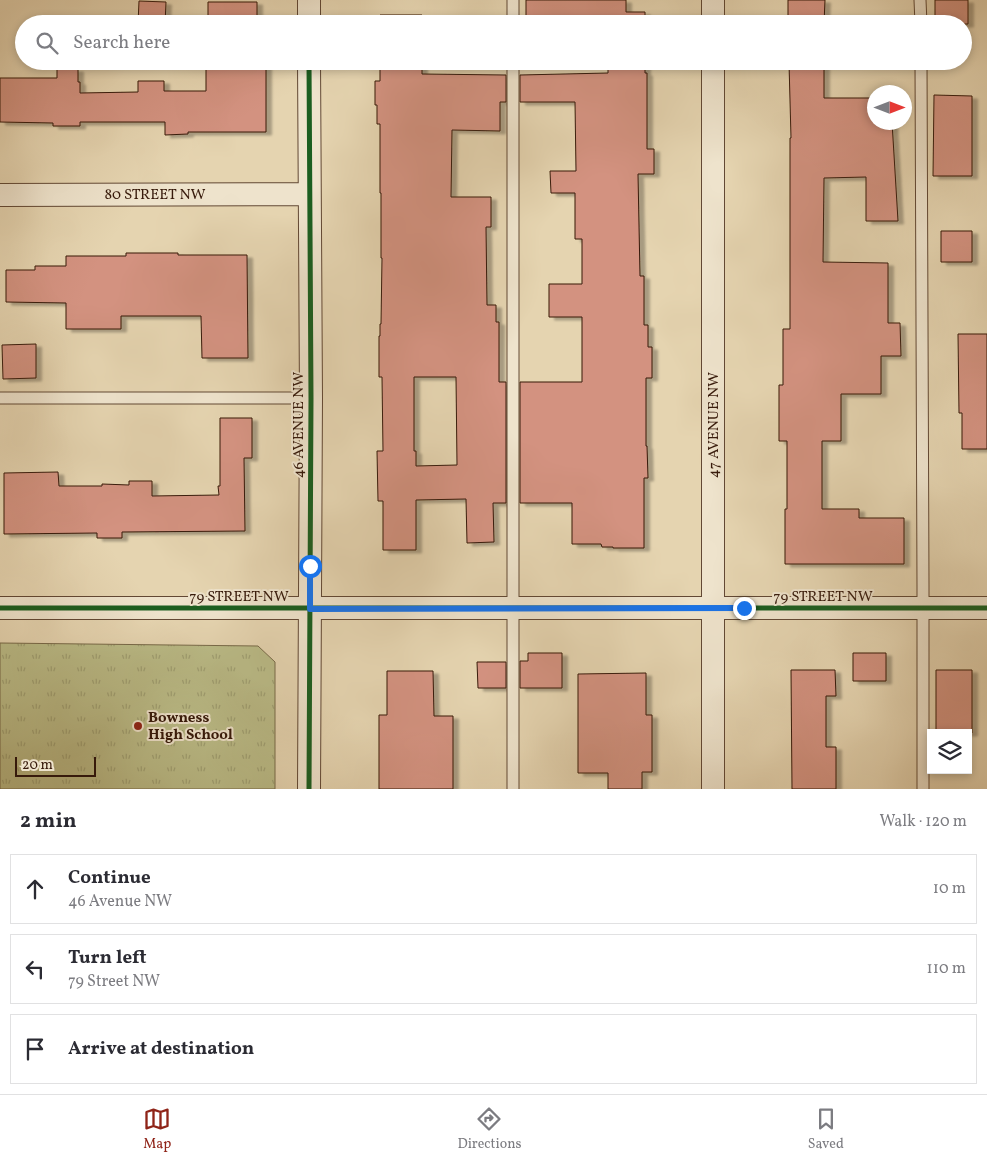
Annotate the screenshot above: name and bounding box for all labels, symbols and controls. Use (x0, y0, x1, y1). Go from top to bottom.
search box (15, 15, 972, 70)
icon: search (33, 29, 61, 57)
text: Search here (73, 30, 170, 56)
north arrow (867, 85, 912, 130)
street label: 80 STREET NW (104, 185, 206, 206)
street label: 46 AVENUE NW (289, 372, 310, 478)
street label: 47 AVENUE NW (704, 372, 725, 478)
route start (299, 555, 322, 578)
street label: 79 STREET NW (189, 587, 289, 608)
street label: 79 STREET NW (773, 587, 873, 608)
route end (733, 597, 756, 620)
place label: Bowness High School (148, 708, 233, 746)
marker: Bowness High School (132, 720, 144, 732)
map controls (927, 729, 972, 774)
button: layers (927, 729, 972, 774)
scale bar (15, 754, 96, 777)
text: 20 m (22, 756, 53, 775)
text: 2 min (20, 807, 77, 836)
text: Walk · 120 m (879, 811, 967, 833)
text: Continue (68, 865, 151, 891)
icon: ahead (21, 875, 49, 903)
text: 10 m (933, 878, 966, 900)
text: 46 Avenue NW (68, 891, 172, 913)
text: Turn left (68, 945, 147, 971)
icon: left (21, 955, 49, 983)
text: 110 m (927, 958, 966, 980)
text: 79 Street NW (68, 971, 160, 993)
icon: arrive (21, 1035, 49, 1063)
text: Arrive at destination (68, 1036, 254, 1062)
tab: Map (143, 1105, 171, 1154)
tab: Directions (457, 1105, 522, 1154)
tab: Saved (808, 1105, 844, 1154)

